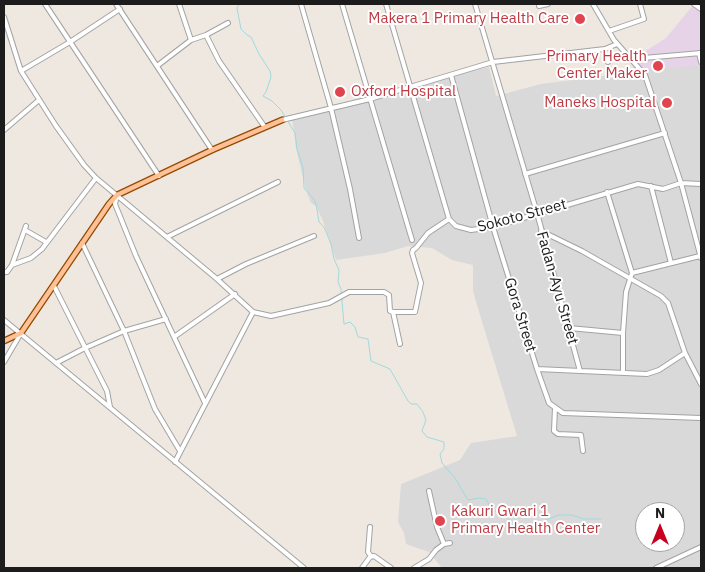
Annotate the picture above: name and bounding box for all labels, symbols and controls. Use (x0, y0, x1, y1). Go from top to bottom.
place label: Makera 1 Primary Health Care (368, 10, 569, 28)
marker: Makera 1 Primary Health Care (573, 12, 587, 26)
place label: Primary Health Center Maker (546, 48, 647, 83)
marker: Primary Health Center Maker (651, 59, 665, 73)
place label: Oxford Hospital (351, 83, 456, 101)
marker: Oxford Hospital (333, 85, 347, 99)
place label: Maneks Hospital (544, 94, 656, 112)
marker: Maneks Hospital (660, 96, 674, 110)
street label: Sokoto Street (476, 195, 568, 237)
street label: Fadan-Ayu Street (532, 229, 582, 347)
street label: Gora Street (500, 276, 540, 354)
north arrow (635, 502, 685, 552)
place label: Kakuri Gwari 1 Primary Health Center (451, 503, 600, 538)
text: N (655, 504, 665, 522)
marker: Kakuri Gwari 1 Primary Health Center (433, 514, 447, 528)

